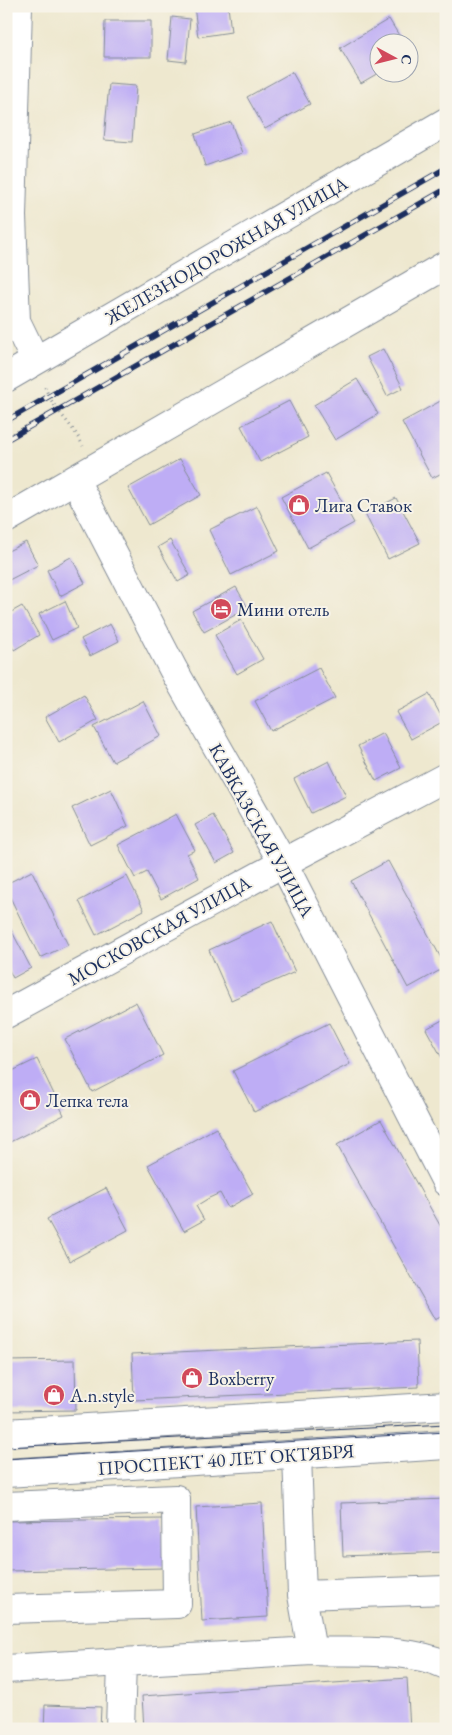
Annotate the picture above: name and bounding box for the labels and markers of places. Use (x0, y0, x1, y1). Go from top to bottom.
shop icon: Лига Ставок (287, 493, 311, 517)
place label: Лига Ставок (315, 493, 412, 518)
hotel icon: Мини отель (209, 597, 233, 621)
place label: Мини отель (237, 597, 330, 622)
shop icon: Лепка тела (18, 1088, 42, 1112)
place label: Лепка тела (46, 1088, 129, 1113)
shop icon: Boxberry (180, 1366, 204, 1390)
place label: Boxberry (208, 1366, 275, 1391)
shop icon: A.n.style (42, 1383, 66, 1407)
place label: A.n.style (69, 1383, 134, 1408)

